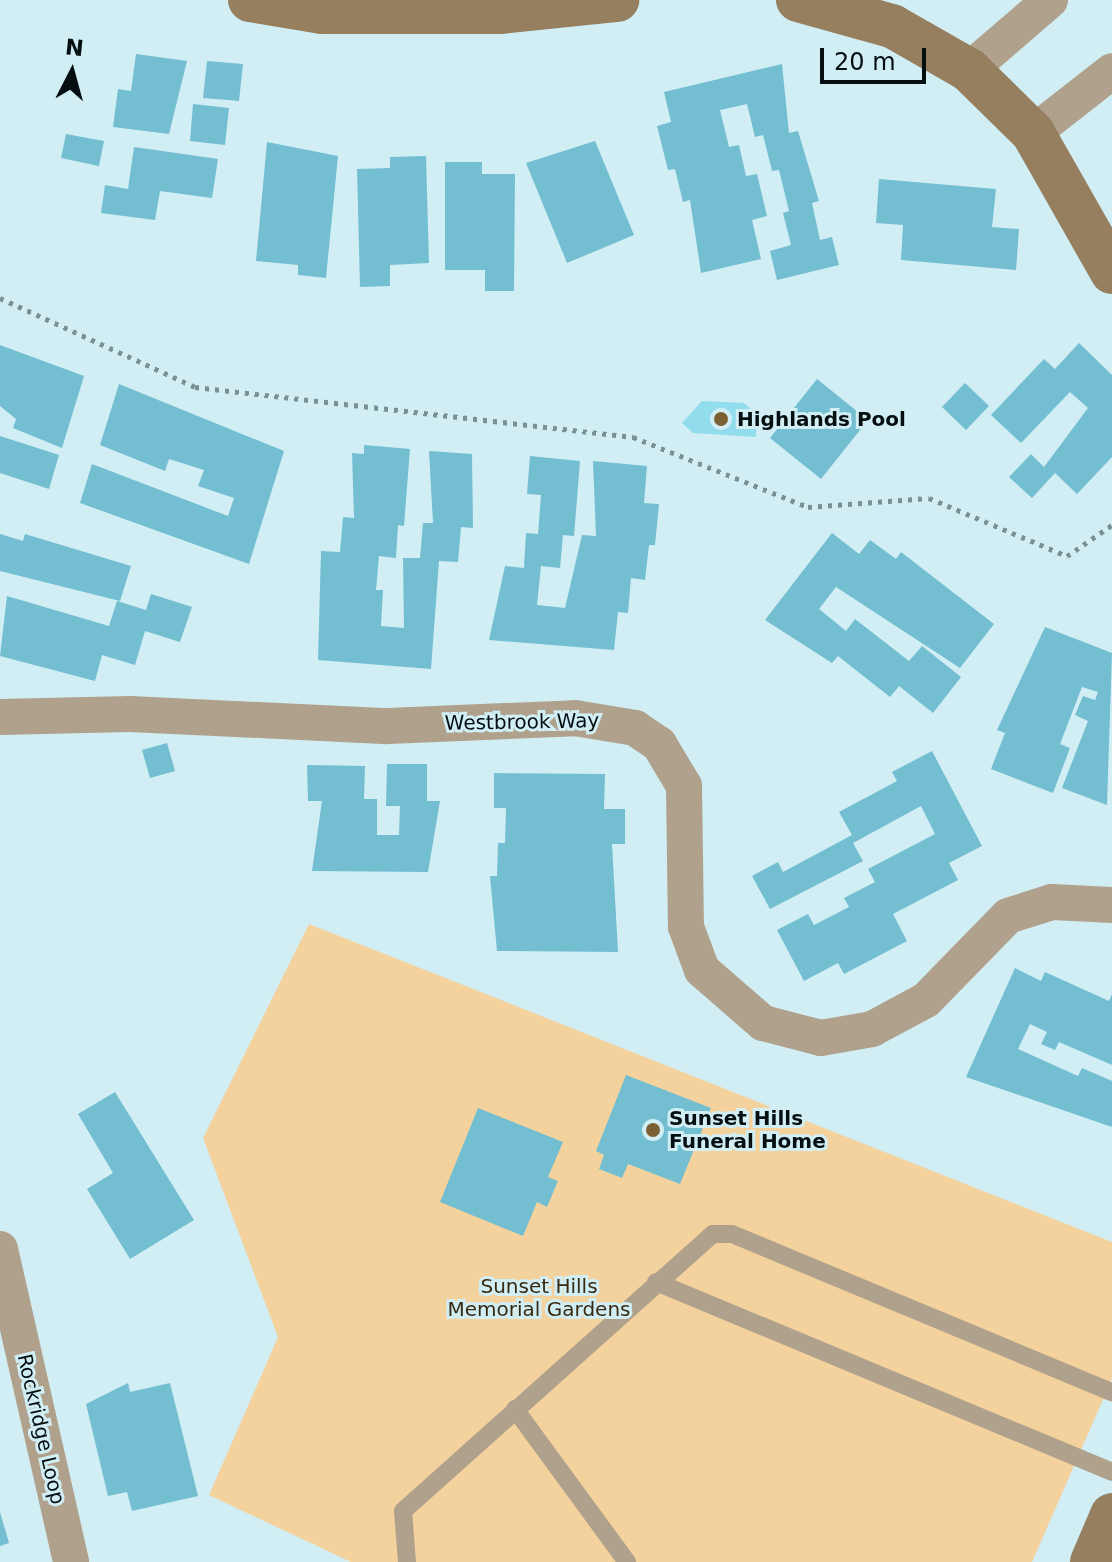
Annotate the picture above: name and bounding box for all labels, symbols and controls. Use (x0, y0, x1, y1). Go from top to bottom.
north arrow (32, 32, 112, 112)
scale bar (824, 32, 930, 82)
text: N (64, 34, 85, 61)
text: 20 m (834, 48, 896, 76)
place label: Highlands Pool (737, 407, 906, 431)
marker: Highlands Pool (712, 410, 730, 428)
street label: Westbrook Way (444, 709, 600, 735)
place label: Sunset Hills Funeral Home (669, 1106, 826, 1153)
marker: Sunset Hills Funeral Home (644, 1121, 662, 1139)
park label: Sunset Hills Memorial Gardens (448, 1275, 630, 1322)
street label: Rockridge Loop (12, 1351, 70, 1507)

